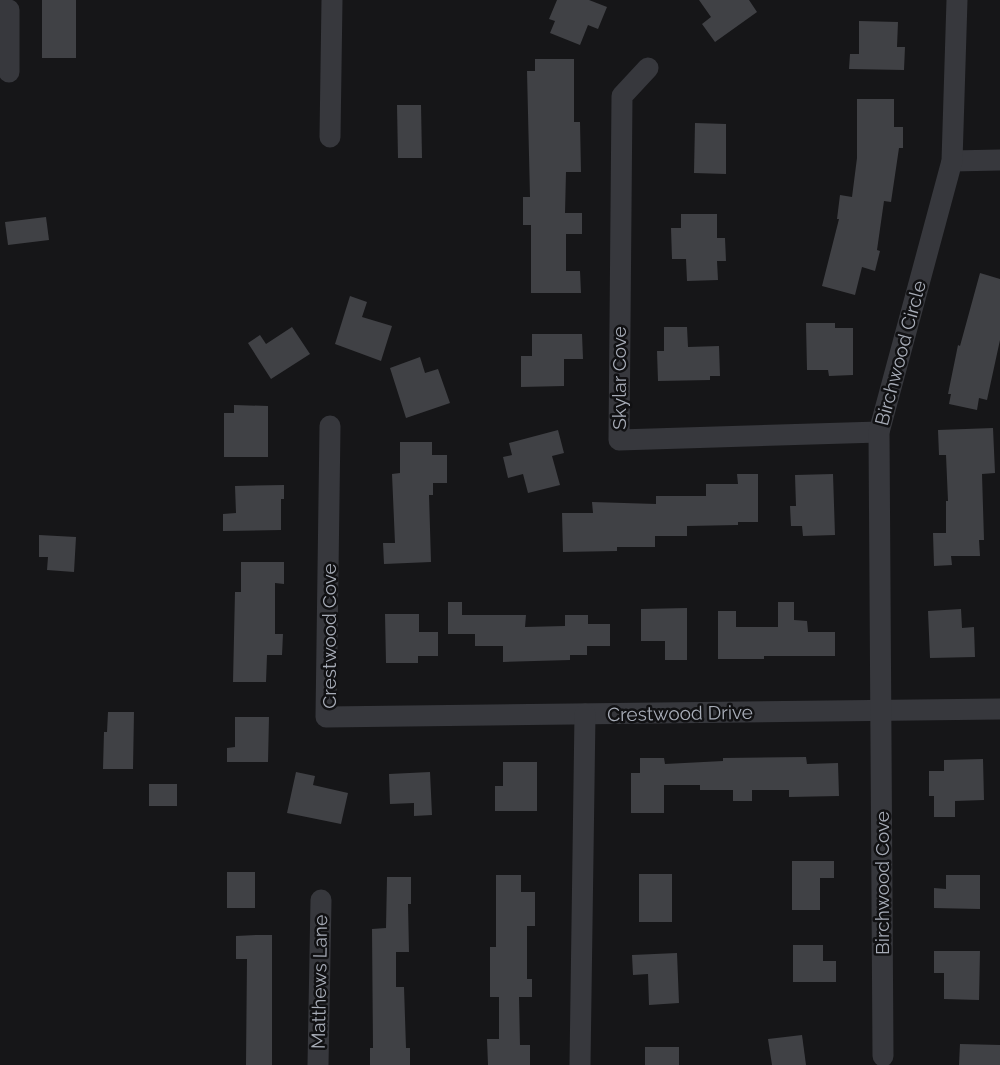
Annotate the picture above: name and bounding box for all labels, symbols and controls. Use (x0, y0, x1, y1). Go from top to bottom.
street label: Birchwood Circle (870, 278, 930, 428)
street label: Skylar Cove (608, 326, 630, 430)
street label: Crestwood Cove (318, 563, 340, 709)
street label: Crestwood Drive (607, 701, 753, 725)
street label: Birchwood Cove (871, 811, 893, 955)
street label: Matthews Lane (307, 915, 331, 1049)

